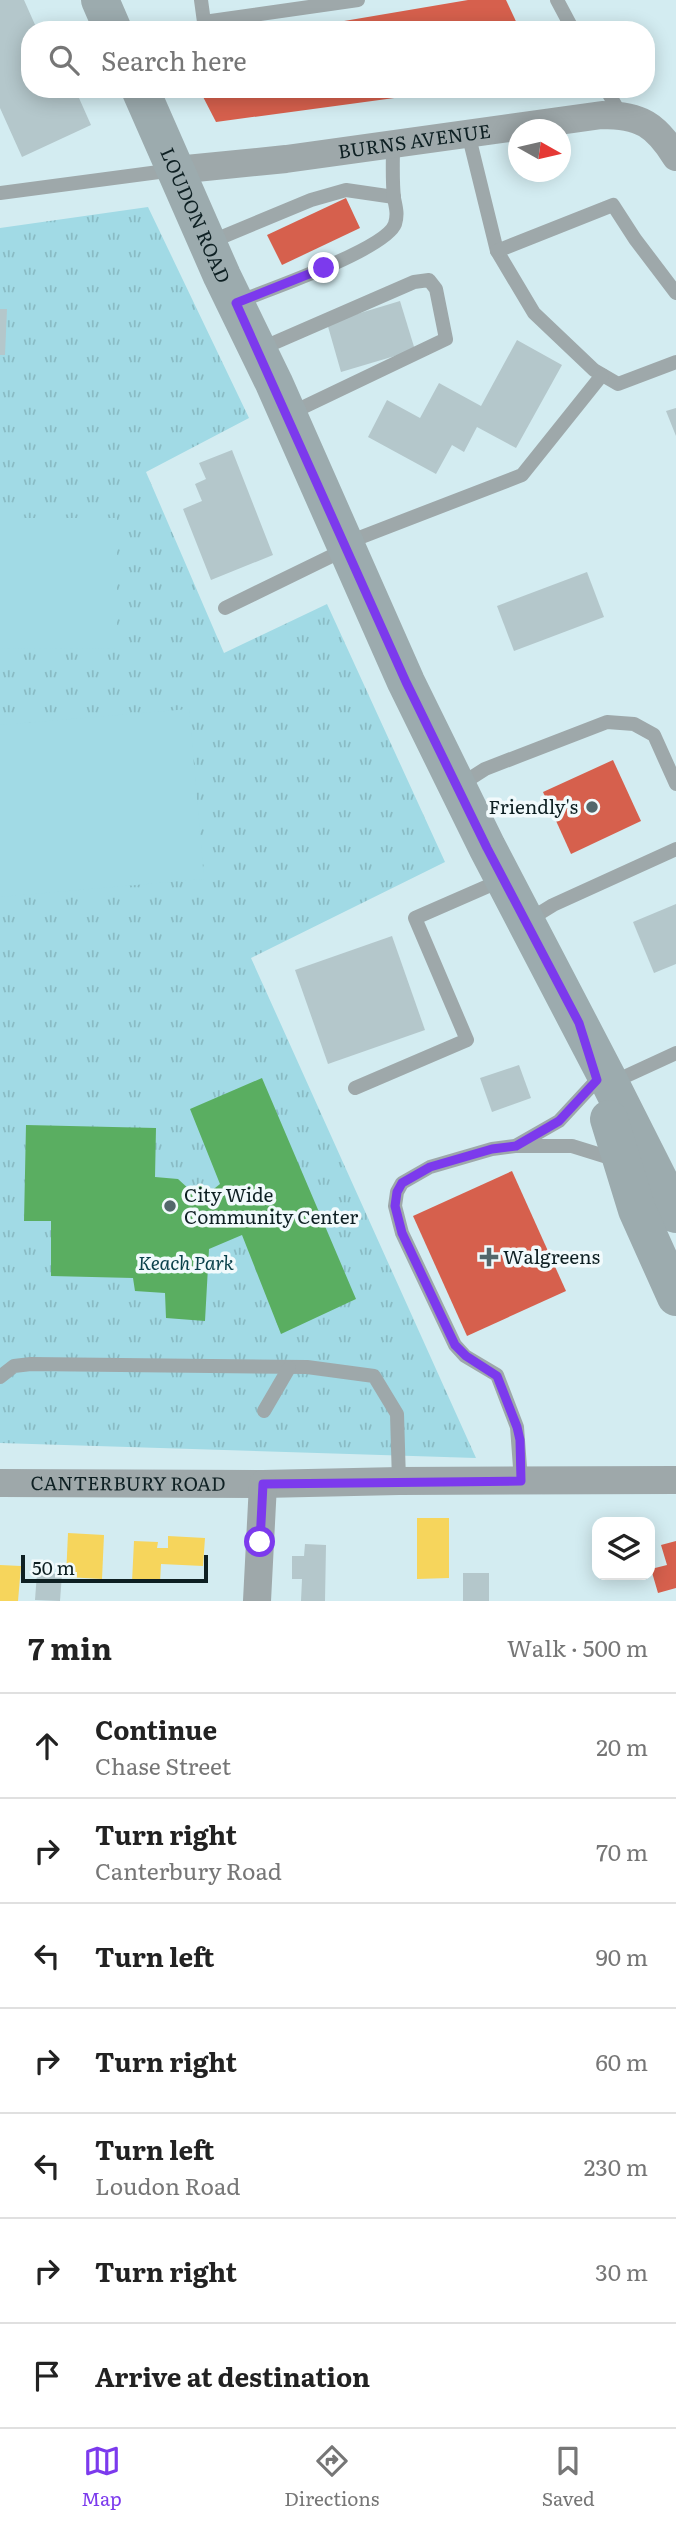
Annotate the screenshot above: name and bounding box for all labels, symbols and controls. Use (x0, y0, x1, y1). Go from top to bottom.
search box (21, 21, 655, 98)
text: Search here (101, 40, 247, 79)
icon: search (45, 41, 83, 79)
street label: BURNS AVENUE (336, 116, 492, 165)
north arrow (508, 119, 571, 182)
street label: LOUDON ROAD (154, 143, 238, 287)
route end (308, 252, 339, 283)
place label: Friendly's (488, 792, 578, 820)
marker: Friendly's (584, 799, 600, 815)
place label: City Wide Community Center (184, 1180, 358, 1230)
marker: City Wide Community Center (162, 1198, 178, 1214)
place label: Walgreens (503, 1242, 600, 1270)
park label: Keach Park (138, 1248, 235, 1276)
marker: Walgreens (481, 1249, 497, 1265)
street label: CANTERBURY ROAD (30, 1468, 226, 1497)
map controls (592, 1517, 655, 1580)
button: layers (592, 1517, 655, 1580)
route start (244, 1526, 275, 1557)
scale bar (21, 1552, 208, 1584)
text: 50 m (32, 1553, 75, 1581)
text: 7 min (28, 1625, 112, 1669)
text: Walk · 500 m (507, 1630, 648, 1664)
text: Continue (95, 1709, 217, 1748)
icon: ahead (28, 1727, 66, 1765)
text: 20 m (596, 1729, 648, 1763)
text: Chase Street (95, 1748, 231, 1782)
text: Turn right (95, 1814, 237, 1853)
icon: right (28, 1832, 66, 1870)
text: 70 m (596, 1834, 648, 1868)
text: Canterbury Road (95, 1853, 282, 1887)
text: Turn left (95, 1936, 214, 1975)
icon: left (28, 1937, 66, 1975)
text: 90 m (596, 1939, 648, 1973)
text: Turn right (95, 2041, 237, 2080)
icon: right (28, 2042, 66, 2080)
text: 60 m (595, 2044, 648, 2078)
text: Turn left (95, 2129, 214, 2168)
icon: left (28, 2147, 66, 2185)
text: 230 m (584, 2149, 648, 2183)
text: Loudon Road (95, 2168, 240, 2202)
text: Turn right (95, 2251, 237, 2290)
icon: right (28, 2252, 66, 2290)
text: 30 m (595, 2254, 648, 2288)
text: Arrive at destination (95, 2356, 370, 2395)
icon: arrive (28, 2357, 66, 2395)
tab: Map (81, 2442, 122, 2512)
tab: Directions (284, 2442, 379, 2512)
tab: Saved (542, 2442, 595, 2512)

